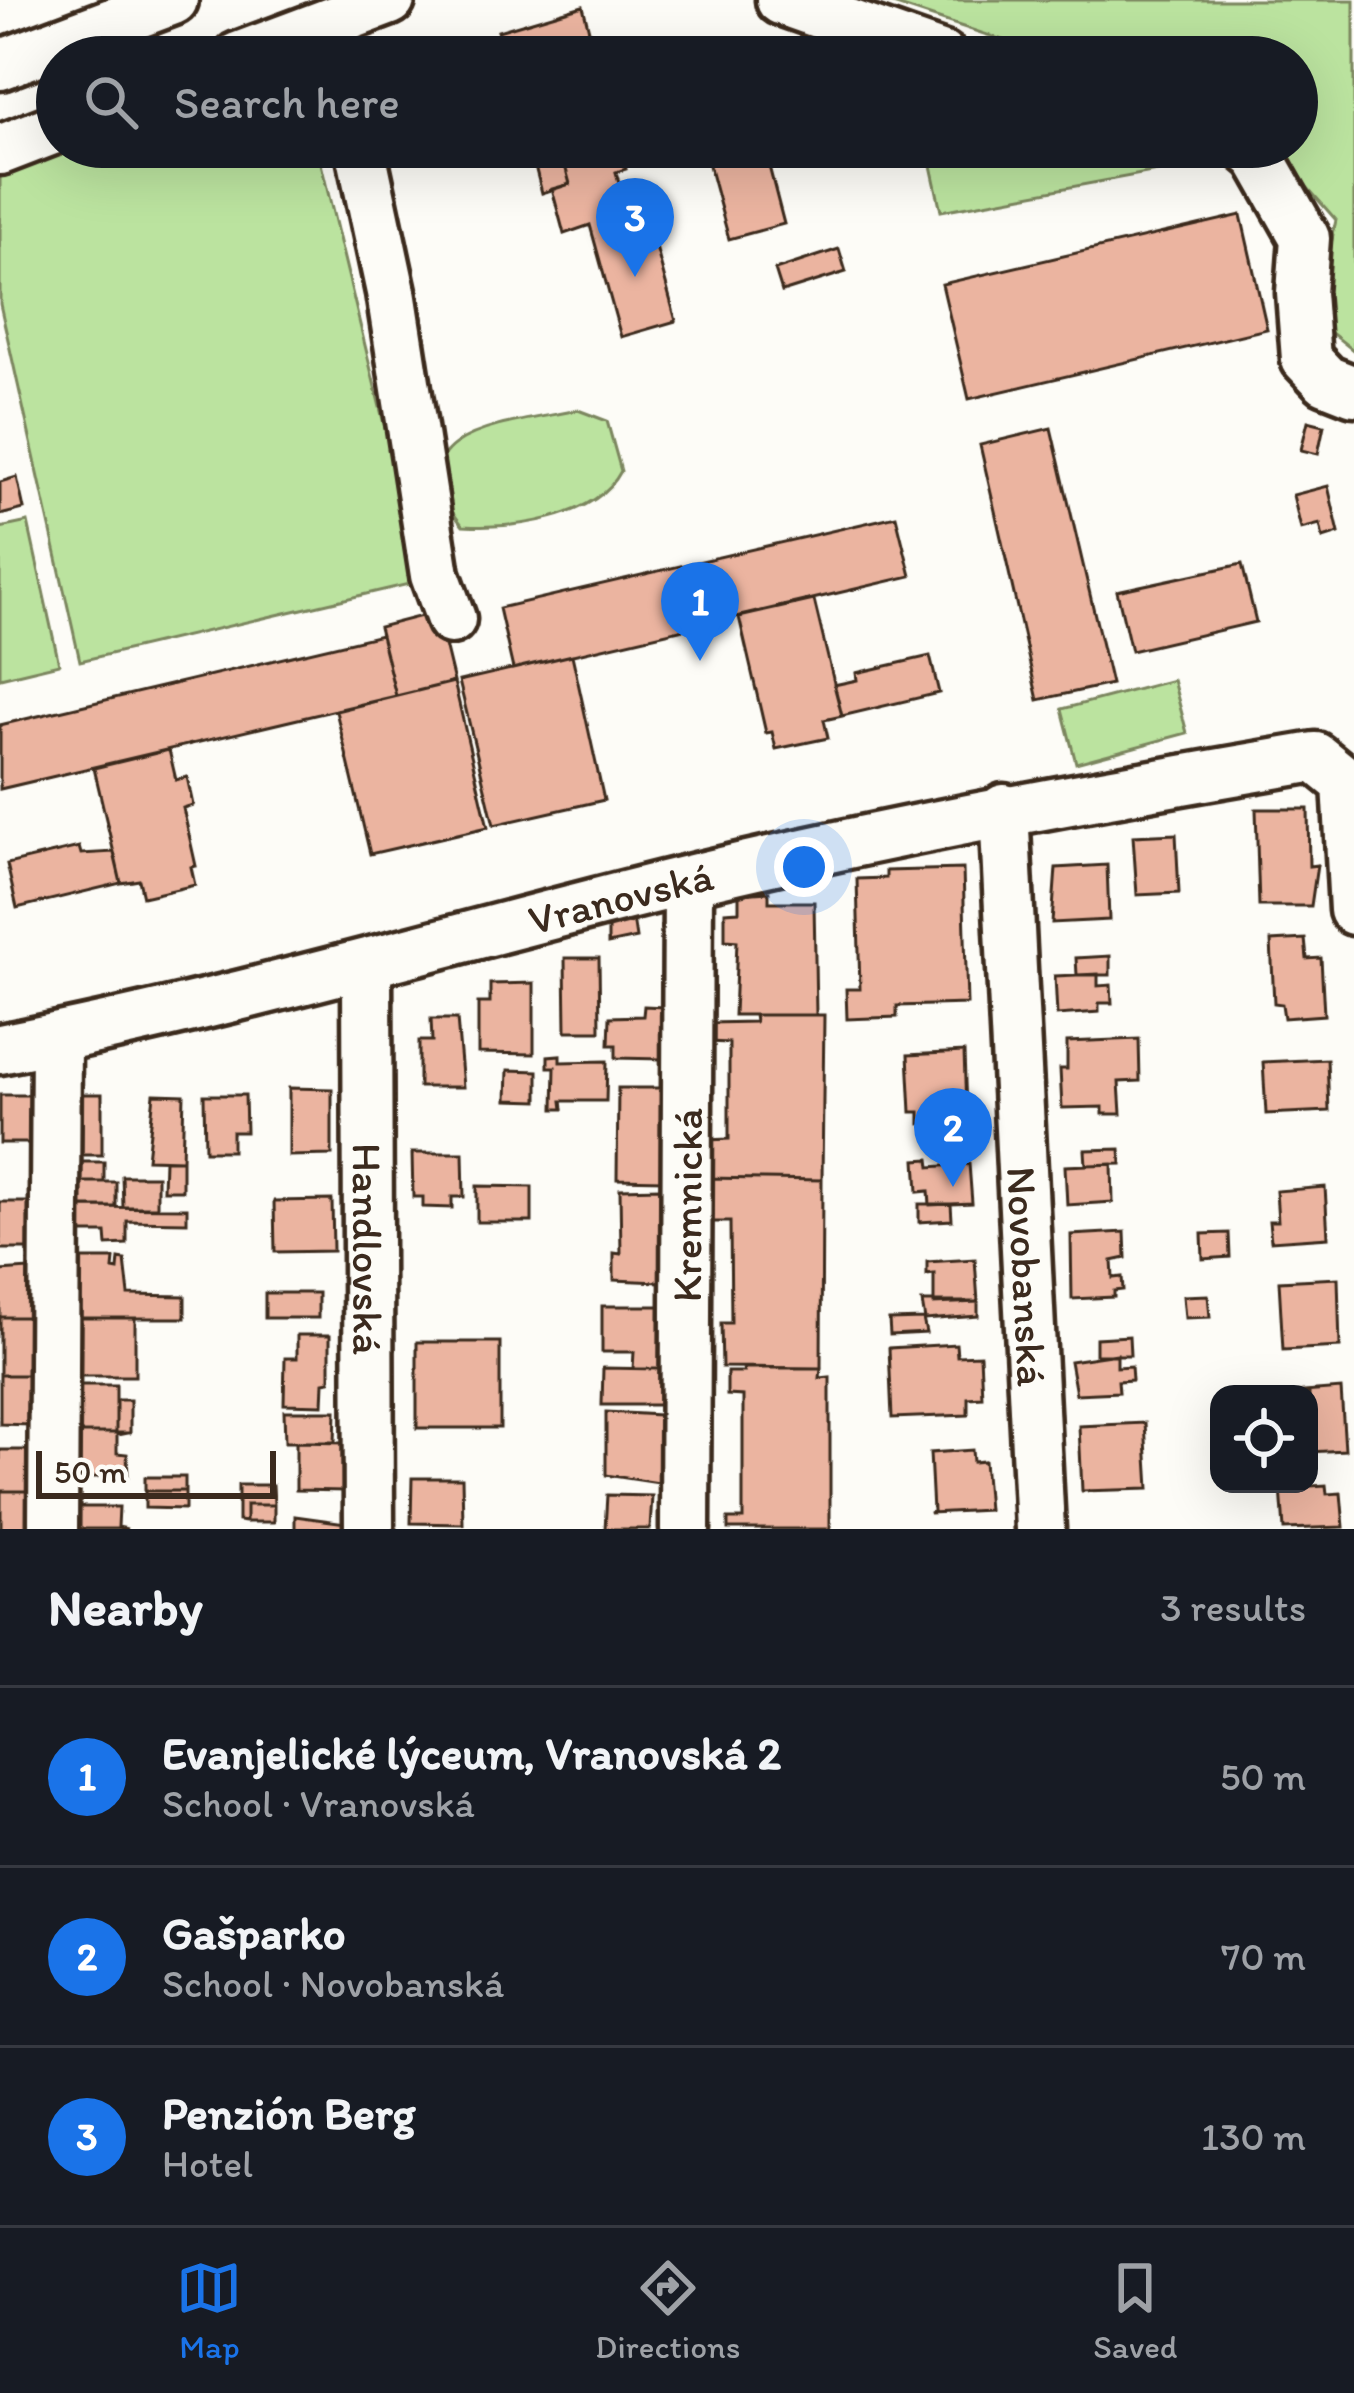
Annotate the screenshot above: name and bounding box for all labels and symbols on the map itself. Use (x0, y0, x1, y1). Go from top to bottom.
pin: 3 (596, 178, 674, 277)
pin: 1 (661, 562, 739, 661)
your location (774, 837, 834, 897)
street label: Vranovská (523, 850, 718, 946)
pin: 2 (914, 1088, 992, 1187)
street label: Kremnická (661, 1108, 713, 1302)
street label: Handlovská (342, 1143, 393, 1355)
street label: Novobanská (996, 1165, 1058, 1388)
scale bar (36, 1445, 276, 1498)

